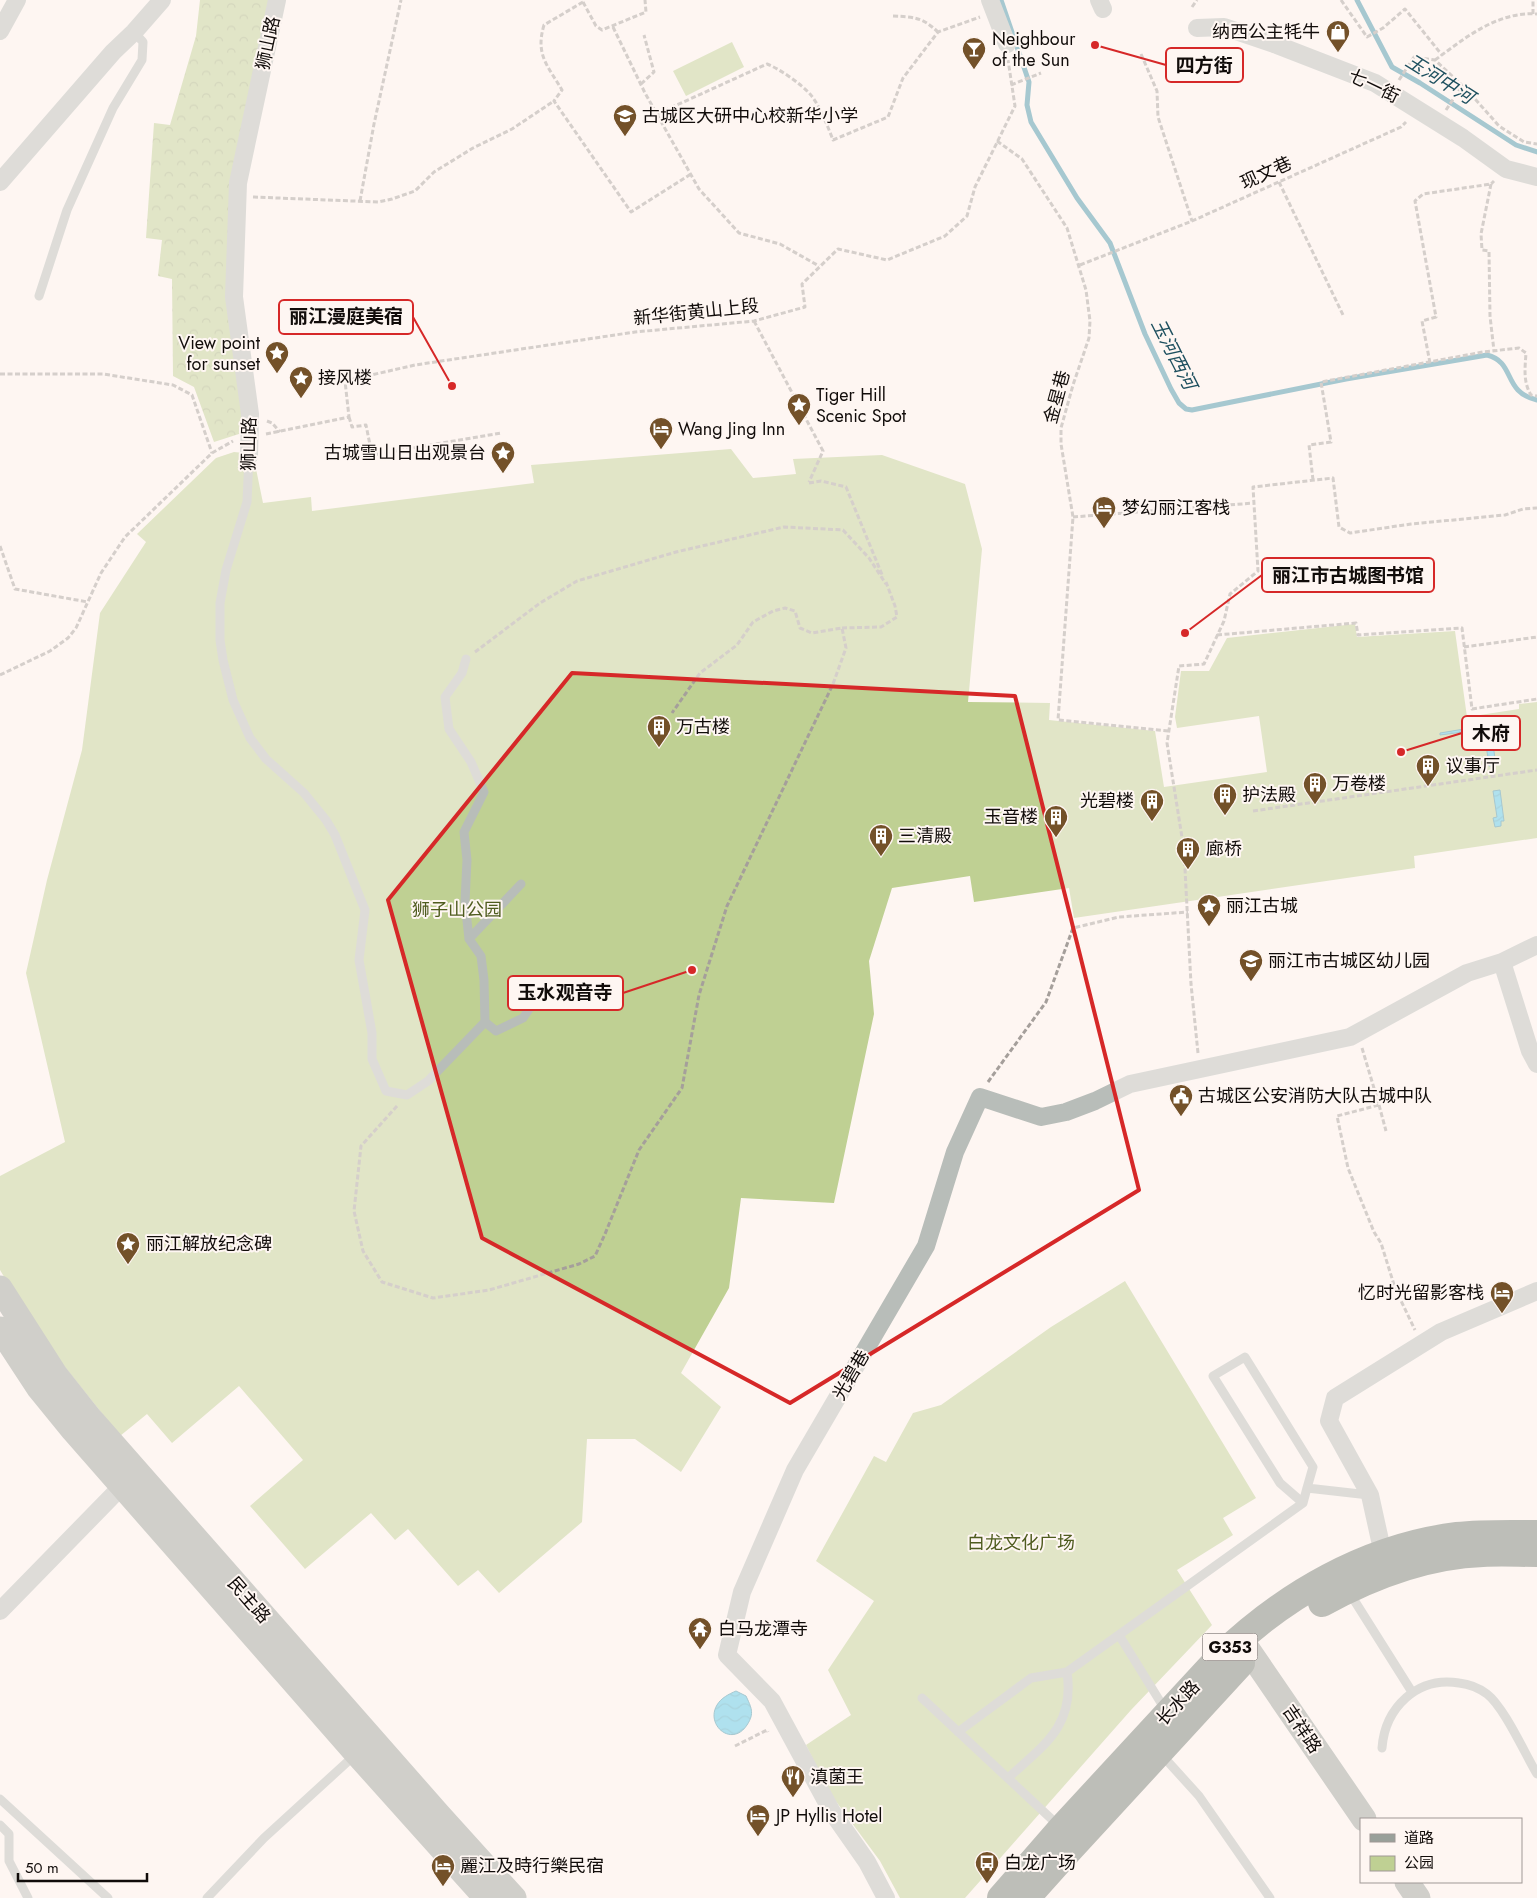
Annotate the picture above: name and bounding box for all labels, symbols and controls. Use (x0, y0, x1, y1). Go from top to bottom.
street label: 狮山路 (250, 14, 286, 72)
place label: 纳西公主牦牛 (1212, 19, 1320, 45)
shop icon: 纳西公主牦牛 (1325, 19, 1351, 53)
place label: Neighbour of the Sun (992, 26, 1076, 73)
bar icon: Neighbour of the Sun (961, 36, 987, 70)
water label: 玉河中河 (1401, 47, 1483, 113)
callout: 四方街 (1166, 48, 1243, 82)
text: 四方街 (1175, 52, 1233, 79)
street label: 七一街 (1344, 62, 1404, 110)
school or university icon: 古城区大研中心校新华小学 (612, 103, 638, 137)
place label: 古城区大研中心校新华小学 (642, 103, 858, 129)
street label: 现文巷 (1236, 150, 1296, 196)
street label: 新华街黄山上段 (632, 292, 760, 332)
callout: 丽江漫庭美宿 (279, 300, 413, 334)
text: 丽江漫庭美宿 (289, 303, 403, 330)
water label: 玉河西河 (1145, 314, 1205, 398)
place label: View point for sunset (178, 330, 261, 377)
place icon: View point for sunset (264, 340, 290, 374)
place icon: 接风楼 (288, 365, 314, 399)
place label: 接风楼 (318, 365, 372, 391)
street label: 金星巷 (1037, 368, 1077, 426)
place label: Tiger Hill Scenic Spot (816, 382, 907, 429)
place icon: Tiger Hill Scenic Spot (786, 392, 812, 426)
hotel icon: Wang Jing Inn (648, 416, 674, 450)
place label: Wang Jing Inn (678, 416, 785, 442)
street label: 狮山路 (236, 417, 262, 471)
place label: 古城雪山日出观景台 (324, 440, 486, 466)
place icon: 古城雪山日出观景台 (490, 440, 516, 474)
hotel icon: 梦幻丽江客栈 (1091, 495, 1117, 529)
place label: 梦幻丽江客栈 (1122, 495, 1230, 521)
callout: 丽江市古城图书馆 (1262, 558, 1434, 592)
text: 丽江市古城图书馆 (1272, 562, 1424, 589)
building icon: 万古楼 (646, 714, 672, 748)
place label: 万古楼 (676, 714, 730, 740)
callout: 木府 (1462, 716, 1520, 750)
text: 木府 (1472, 720, 1510, 747)
building icon: 议事厅 (1415, 753, 1441, 787)
place label: 议事厅 (1446, 753, 1500, 779)
building icon: 万卷楼 (1302, 771, 1328, 805)
place label: 万卷楼 (1332, 771, 1386, 797)
building icon: 护法殿 (1212, 782, 1238, 816)
place label: 护法殿 (1242, 782, 1296, 808)
place label: 光碧楼 (1080, 788, 1134, 814)
building icon: 光碧楼 (1139, 788, 1165, 822)
place label: 玉音楼 (984, 804, 1038, 830)
building icon: 玉音楼 (1043, 804, 1069, 838)
building icon: 三清殿 (868, 823, 894, 857)
place label: 三清殿 (898, 823, 952, 849)
building icon: 廊桥 (1175, 836, 1201, 870)
place label: 廊桥 (1206, 836, 1242, 862)
place icon: 丽江古城 (1196, 893, 1222, 927)
place label: 丽江古城 (1226, 893, 1298, 919)
park label: 狮子山公园 (412, 897, 502, 923)
school or university icon: 丽江市古城区幼儿园 (1238, 948, 1264, 982)
place label: 丽江市古城区幼儿园 (1268, 948, 1430, 974)
callout: 玉水观音寺 (508, 976, 623, 1010)
text: 玉水观音寺 (517, 979, 613, 1006)
public building icon: 古城区公安消防大队古城中队 (1168, 1083, 1194, 1117)
place label: 古城区公安消防大队古城中队 (1198, 1083, 1432, 1109)
place icon: 丽江解放纪念碑 (115, 1231, 141, 1265)
place label: 丽江解放纪念碑 (146, 1231, 272, 1257)
place label: 忆时光留影客栈 (1358, 1280, 1484, 1306)
hotel icon: 忆时光留影客栈 (1489, 1280, 1515, 1314)
street label: 光碧巷 (826, 1345, 876, 1405)
park label: 白龙文化广场 (967, 1530, 1075, 1556)
street label: 民主路 (221, 1571, 277, 1629)
temple icon: 白马龙潭寺 (687, 1616, 713, 1650)
place label: 白马龙潭寺 (718, 1616, 808, 1642)
road number: G353 (1202, 1634, 1258, 1660)
street label: 长水路 (1150, 1674, 1206, 1732)
street label: 吉祥路 (1276, 1699, 1328, 1759)
restaurant icon: 滇菌王 (780, 1764, 806, 1798)
place label: 滇菌王 (810, 1764, 864, 1790)
hotel icon: JP Hyllis Hotel (745, 1803, 771, 1837)
place label: JP Hyllis Hotel (774, 1803, 882, 1829)
legend (1360, 1818, 1522, 1883)
text: 道路 (1404, 1827, 1434, 1849)
scale bar (18, 1850, 146, 1882)
bus stop icon: 白龙广场 (974, 1850, 1000, 1884)
place label: 白龙广场 (1004, 1850, 1076, 1876)
text: 公园 (1404, 1852, 1434, 1874)
hotel icon: 麗江及時行樂民宿 (430, 1853, 456, 1887)
place label: 麗江及時行樂民宿 (460, 1853, 604, 1879)
text: 50 m (25, 1857, 59, 1879)

